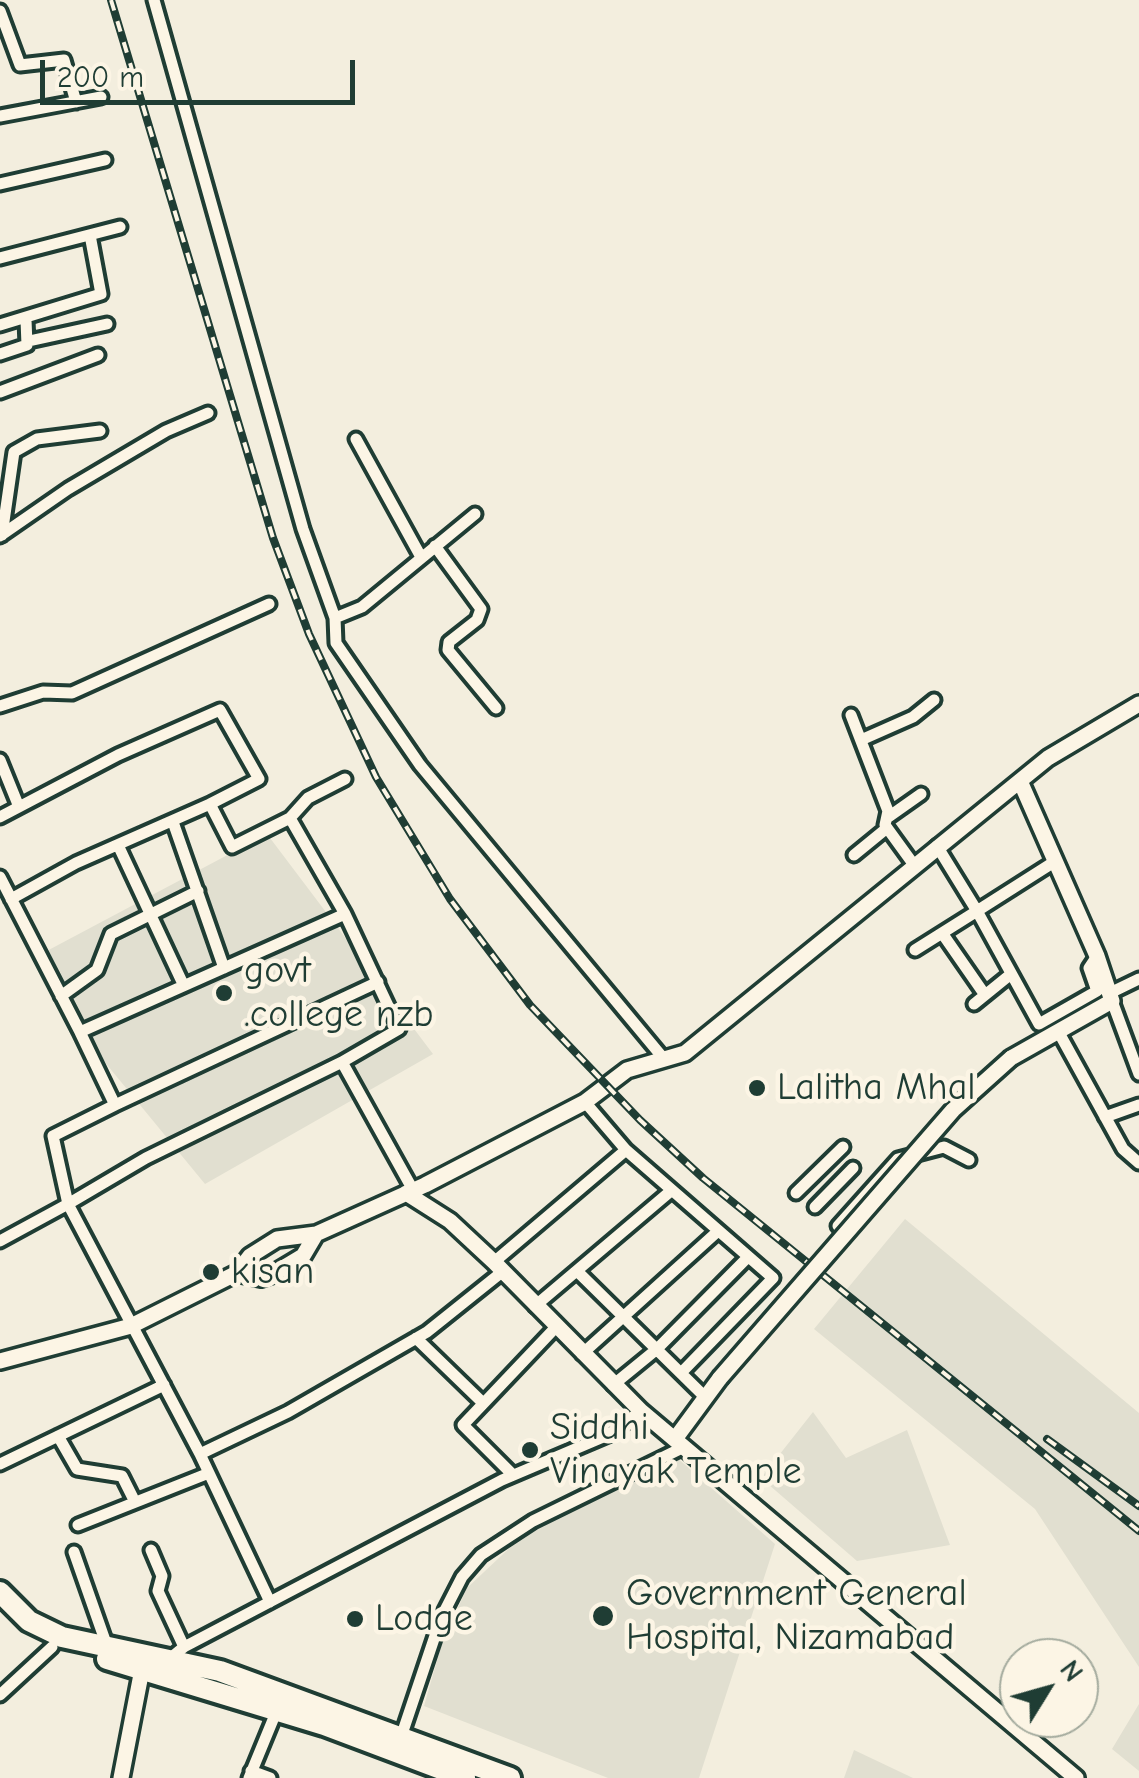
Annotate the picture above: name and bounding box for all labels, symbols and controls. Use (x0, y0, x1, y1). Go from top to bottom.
scale bar (45, 40, 360, 102)
text: 200 m (57, 60, 144, 95)
place label: govt .college nzb (244, 948, 434, 1038)
marker: govt .college nzb (213, 982, 235, 1004)
place label: Lalitha Mhal (777, 1065, 976, 1111)
marker: Lalitha Mhal (746, 1077, 768, 1099)
place label: kisan (231, 1249, 314, 1295)
marker: kisan (200, 1261, 222, 1283)
place label: Siddhi Vinayak Temple (550, 1405, 802, 1495)
marker: Siddhi Vinayak Temple (519, 1439, 541, 1461)
place label: Government General Hospital, Nizamabad (626, 1571, 967, 1660)
place label: Lodge (375, 1596, 473, 1642)
marker: Government General Hospital, Nizamabad (590, 1603, 616, 1629)
marker: Lodge (344, 1608, 366, 1630)
north arrow (999, 1638, 1099, 1738)
text: N (1053, 1654, 1090, 1688)

